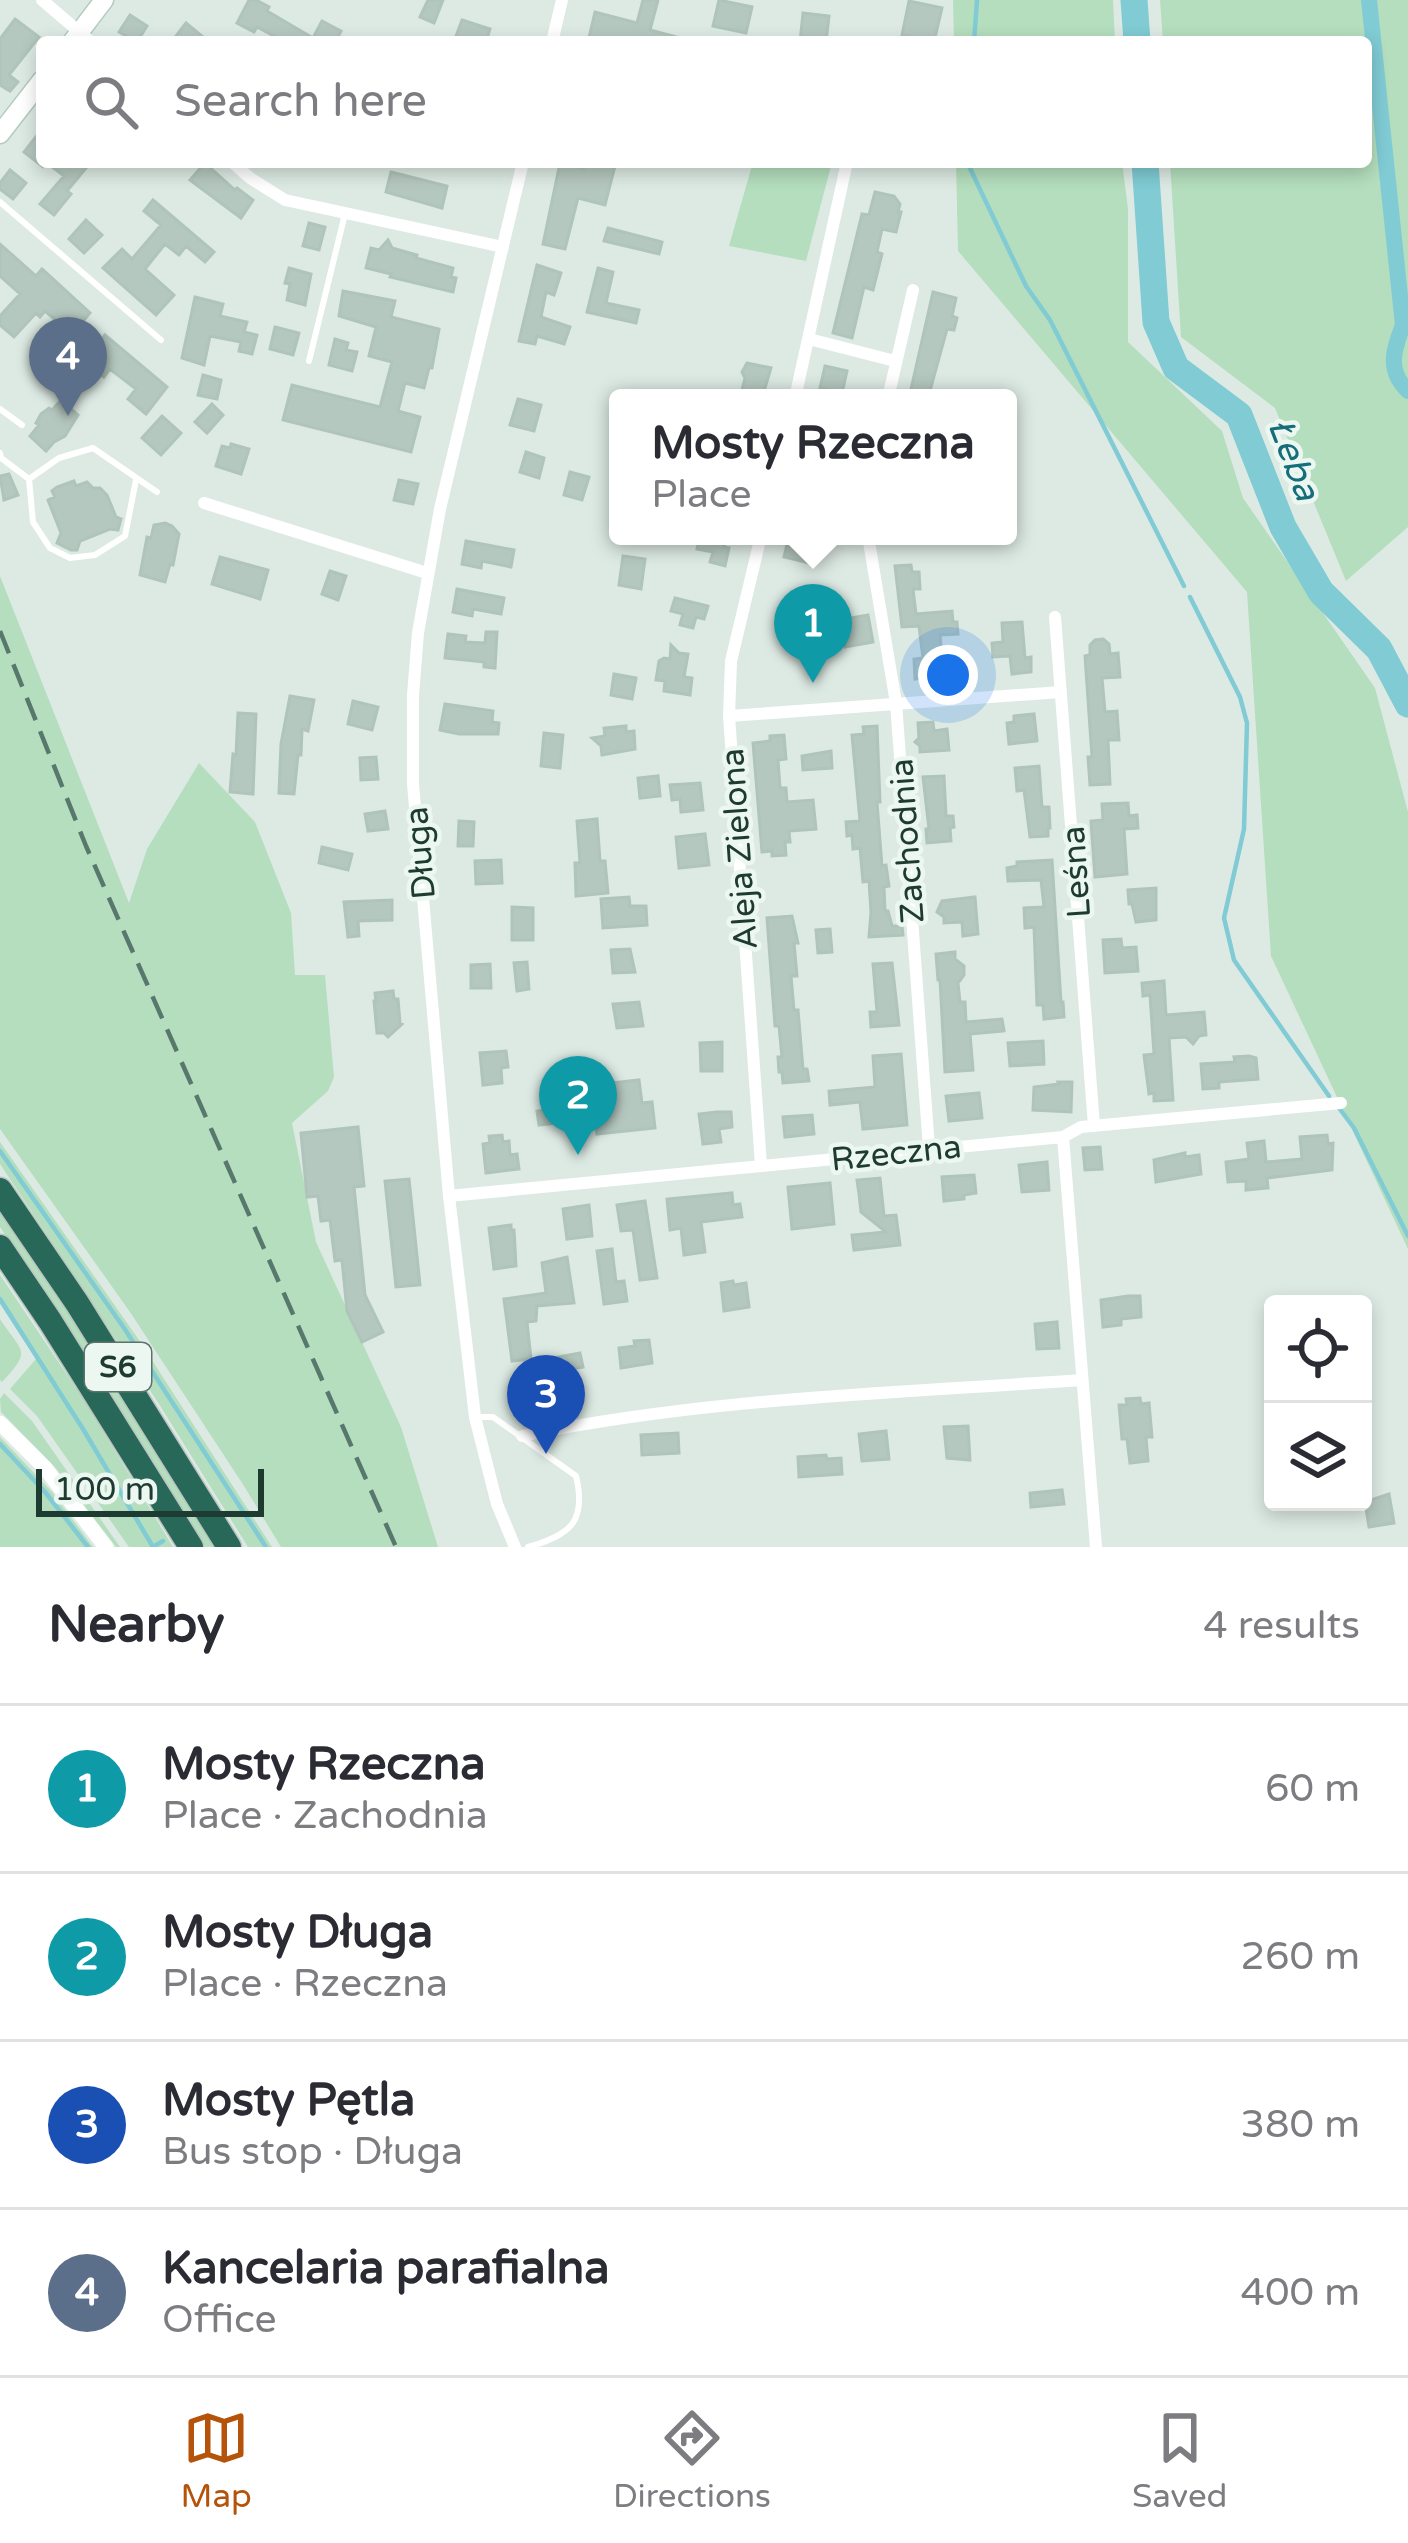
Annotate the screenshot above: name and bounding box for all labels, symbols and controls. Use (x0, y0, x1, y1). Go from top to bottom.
search box (36, 36, 1372, 168)
icon: search (78, 69, 144, 135)
text: Search here (174, 75, 427, 129)
pin: 4 (29, 317, 107, 416)
popup (609, 389, 1017, 545)
water label: Łeba (1258, 413, 1329, 507)
text: Mosty Rzeczna (651, 417, 975, 471)
text: Place (651, 471, 752, 518)
pin: 1 (774, 584, 852, 683)
your location (918, 645, 978, 705)
street label: Aleja Zielona (713, 747, 766, 951)
street label: Zachodnia (882, 757, 933, 925)
street label: Długa (397, 805, 444, 901)
street label: Leśna (1054, 825, 1099, 919)
pin: 2 (539, 1056, 617, 1155)
street label: Rzeczna (829, 1127, 963, 1180)
map controls (1264, 1295, 1372, 1511)
button: locate (1264, 1295, 1372, 1403)
road number: S6 (85, 1343, 151, 1391)
pin: 3 (507, 1355, 585, 1454)
button: layers (1264, 1403, 1372, 1511)
scale bar (36, 1463, 264, 1516)
text: 100 m (54, 1470, 155, 1509)
text: Nearby (48, 1594, 225, 1656)
text: 4 results (1203, 1602, 1360, 1649)
text: Mosty Rzeczna (162, 1738, 485, 1792)
text: 1 (75, 1765, 99, 1812)
text: 60 m (1265, 1765, 1360, 1812)
text: Place · Zachodnia (162, 1792, 488, 1839)
text: Mosty Długa (162, 1906, 433, 1960)
text: 2 (75, 1933, 99, 1980)
text: 260 m (1241, 1933, 1360, 1980)
text: Place · Rzeczna (162, 1960, 448, 2007)
text: Mosty Pętla (162, 2074, 415, 2128)
text: 3 (75, 2101, 99, 2148)
text: 380 m (1241, 2101, 1360, 2148)
text: Bus stop · Długa (162, 2128, 463, 2175)
text: Kancelaria parafialna (162, 2242, 610, 2296)
text: 4 (75, 2269, 99, 2316)
text: 400 m (1241, 2269, 1360, 2316)
text: Office (162, 2296, 277, 2343)
tab: Map (181, 2405, 252, 2516)
tab: Directions (613, 2405, 771, 2516)
tab: Saved (1132, 2405, 1227, 2516)

